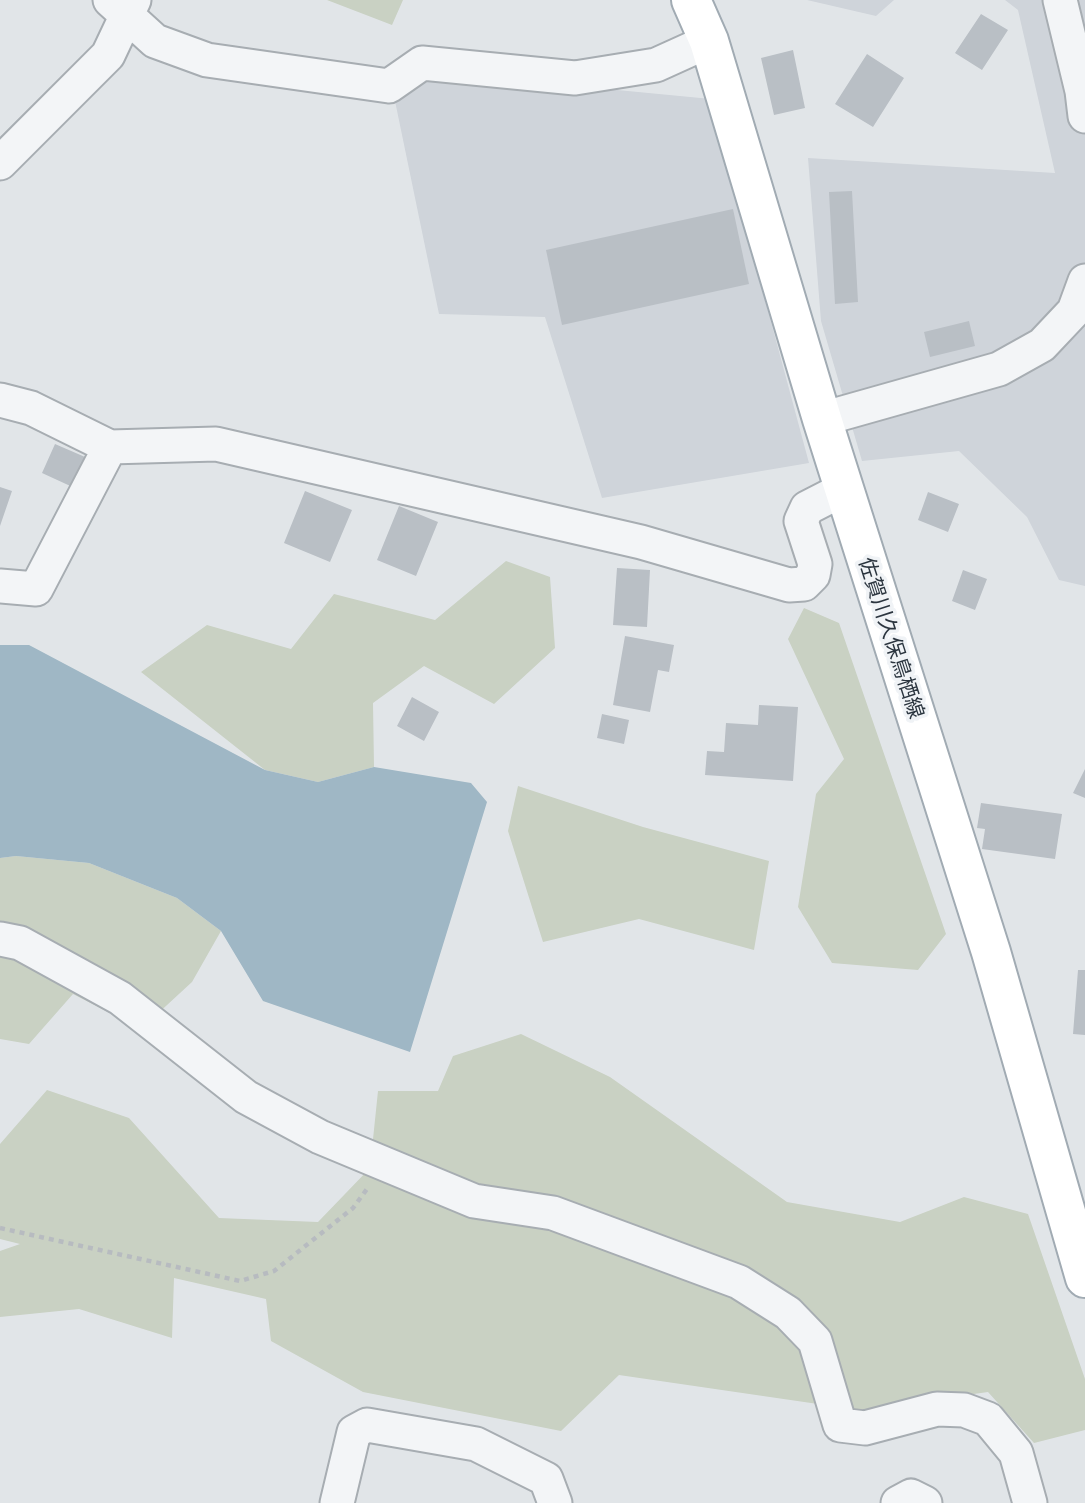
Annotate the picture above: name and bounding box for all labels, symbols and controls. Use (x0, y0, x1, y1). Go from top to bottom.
street label: 佐賀川久保鳥栖線 (853, 554, 929, 722)

